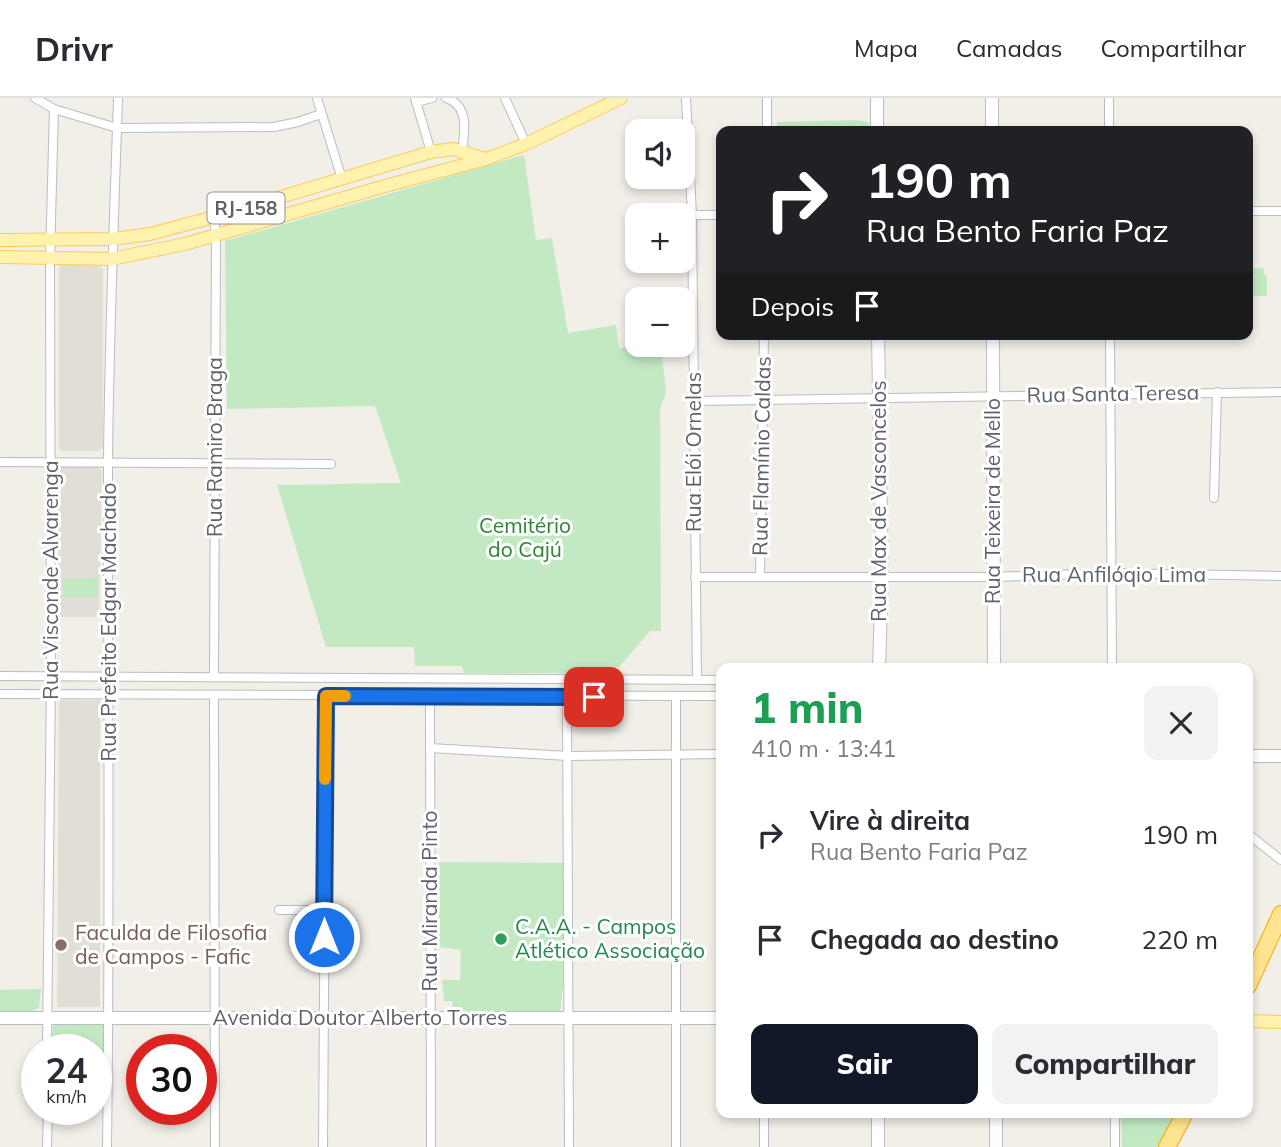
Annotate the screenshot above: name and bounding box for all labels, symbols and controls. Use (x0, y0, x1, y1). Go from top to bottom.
text: Drivr (35, 28, 113, 69)
text: Mapa (854, 33, 918, 63)
text: Camadas (956, 33, 1063, 63)
text: Compartilhar (1101, 33, 1246, 63)
map controls (625, 119, 695, 357)
button: sound (625, 119, 695, 189)
text: 190 m (866, 149, 1012, 210)
icon: right (751, 154, 842, 245)
road number: RJ-158 (208, 192, 284, 223)
button: + (625, 203, 695, 273)
text: Rua Bento Faria Paz (866, 210, 1169, 250)
button: − (625, 287, 695, 357)
icon: arrive (848, 287, 886, 325)
text: Depois (751, 290, 834, 323)
street label: Rua Flamínio Caldas (746, 356, 776, 556)
street label: Rua Ramiro Braga (201, 357, 227, 537)
street label: Rua Elói Ornelas (680, 372, 706, 532)
street label: Rua Santa Teresa (1026, 378, 1199, 408)
street label: Rua Max de Vasconcelos (865, 380, 891, 622)
street label: Rua Teixeira de Mello (979, 398, 1005, 604)
street label: Rua Visconde Alvarenga (37, 460, 63, 700)
street label: Rua Prefeito Edgar Machado (95, 483, 121, 761)
park label: Cemitério do Cajú (479, 512, 571, 562)
street label: Rua Anfilóqio Lima (1022, 561, 1206, 587)
pin (564, 667, 624, 727)
icon: arrive (575, 678, 613, 716)
text: 1 min (751, 681, 864, 734)
button: close (1144, 686, 1218, 760)
text: 410 m · 13:41 (751, 734, 896, 763)
text: Vire à direita (810, 804, 970, 837)
street label: Rua Miranda Pinto (416, 810, 442, 992)
icon: right (751, 816, 789, 854)
text: 190 m (1142, 818, 1218, 851)
text: Rua Bento Faria Paz (810, 837, 1028, 866)
position arrow (287, 900, 361, 974)
place label: C.A.A. - Campos Atlético Associação (515, 913, 705, 963)
place label: Faculda de Filosofia de Campos - Fafic (75, 919, 267, 969)
icon: arrive (751, 921, 789, 959)
text: Chegada ao destino (810, 923, 1059, 956)
text: 220 m (1142, 923, 1218, 956)
marker: C.A.A. - Campos Atlético Associação (493, 931, 509, 947)
marker: Faculda de Filosofia de Campos - Fafic (53, 937, 69, 953)
street label: Avenida Doutor Alberto Torres (213, 1004, 507, 1030)
button: Sair (751, 1024, 978, 1104)
button: Compartilhar (992, 1024, 1218, 1104)
speed limit sign: 30 (126, 1034, 217, 1125)
text: 24 (45, 1048, 88, 1092)
text: km/h (46, 1085, 87, 1108)

